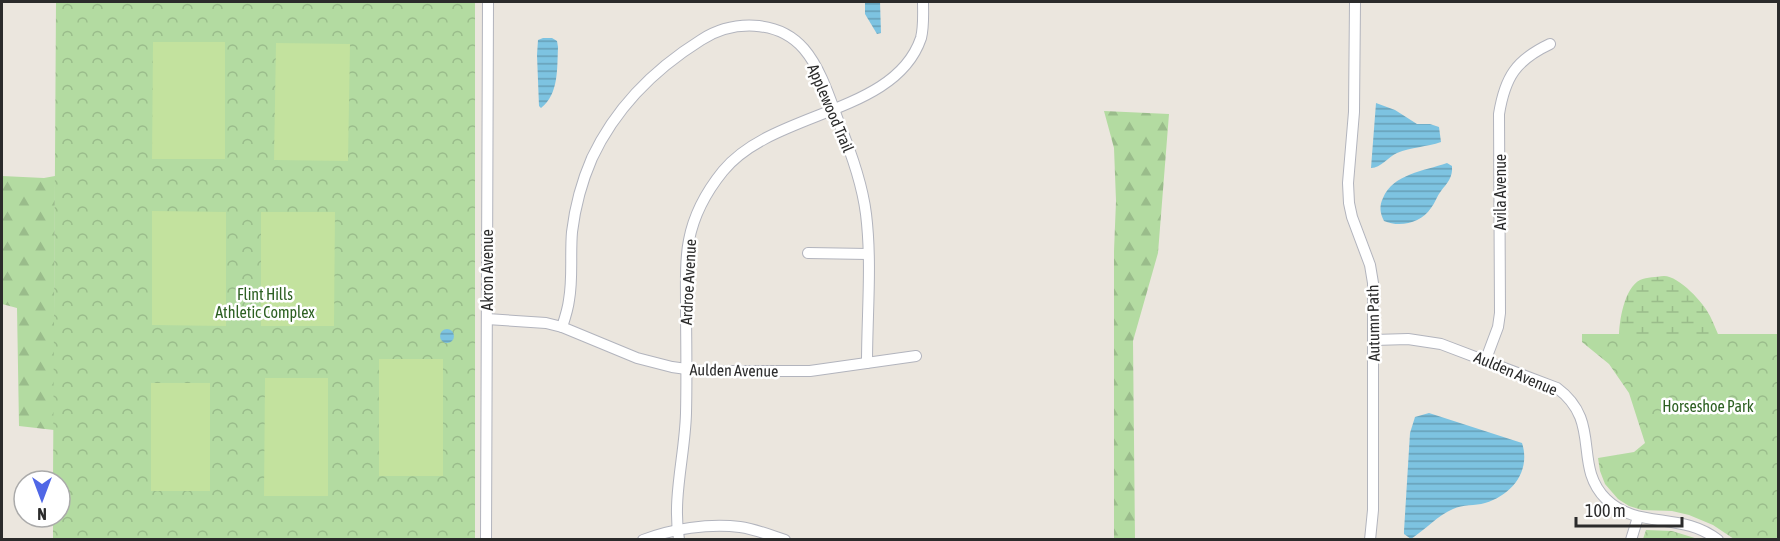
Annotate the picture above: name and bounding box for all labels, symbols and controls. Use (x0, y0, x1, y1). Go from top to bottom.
street label: Applewood Trail (803, 61, 858, 156)
street label: Avila Avenue (1491, 154, 1509, 230)
street label: Akron Avenue (478, 229, 496, 311)
street label: Ardroe Avenue (677, 239, 699, 325)
street label: Autumn Path (1363, 284, 1383, 362)
park label: Flint Hills Athletic Complex (215, 285, 315, 322)
street label: Aulden Avenue (1472, 347, 1560, 399)
street label: Aulden Avenue (689, 360, 779, 380)
park label: Horseshoe Park (1662, 397, 1754, 415)
north arrow (12, 469, 72, 529)
scale bar (1576, 490, 1682, 528)
text: 100 m (1585, 500, 1626, 521)
text: N (37, 505, 47, 523)

